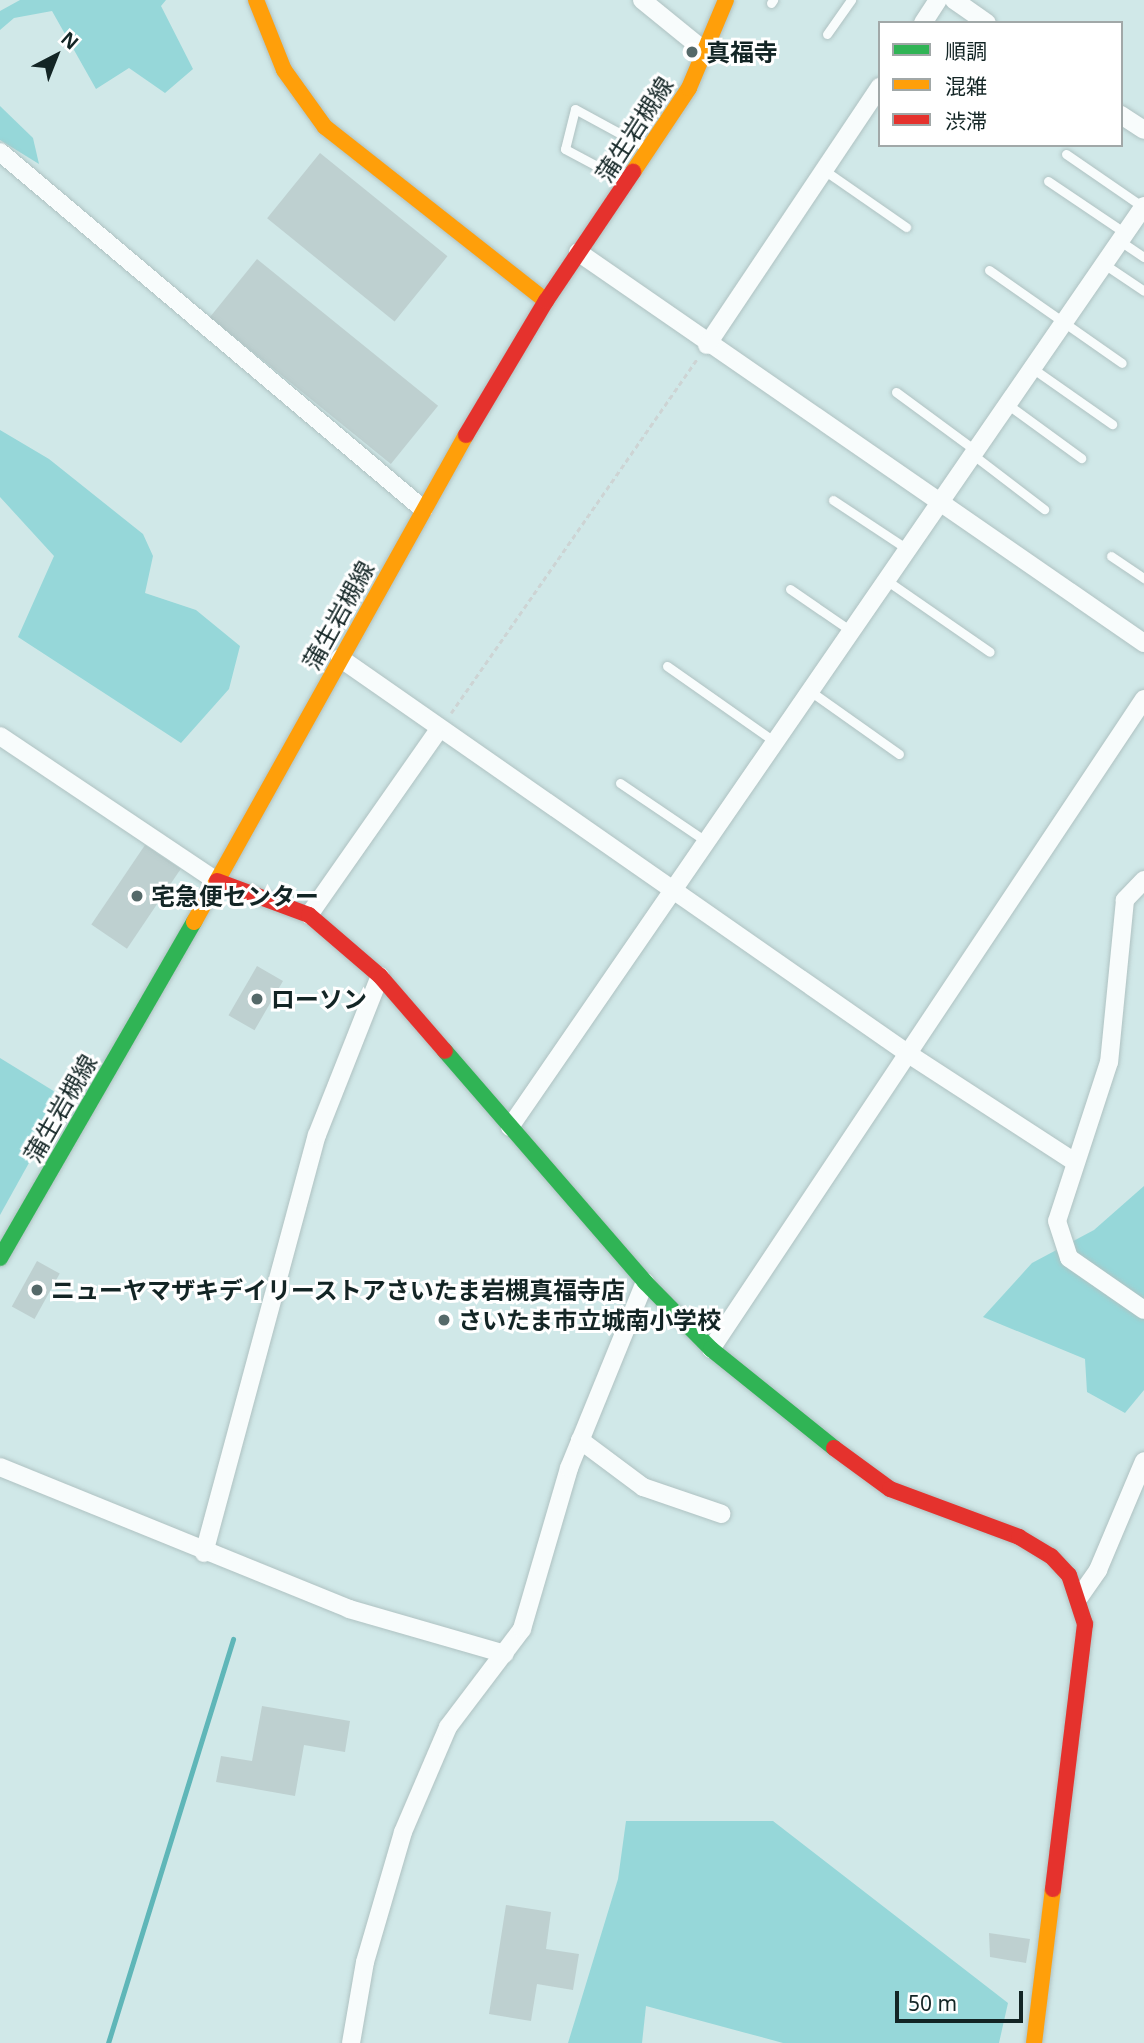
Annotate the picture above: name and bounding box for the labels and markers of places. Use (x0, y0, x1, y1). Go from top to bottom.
place label: 真福寺 (706, 38, 778, 66)
marker: 真福寺 (684, 44, 700, 60)
place label: 宅急便センター (151, 882, 319, 910)
marker: 宅急便センター (129, 888, 145, 904)
place label: ローソン (271, 985, 367, 1013)
marker: ローソン (249, 991, 265, 1007)
place label: ニューヤマザキデイリーストアさいたま岩槻真福寺店 (51, 1276, 627, 1304)
marker: ニューヤマザキデイリーストアさいたま岩槻真福寺店 (29, 1282, 45, 1298)
place label: さいたま市立城南小学校 (458, 1306, 722, 1334)
marker: さいたま市立城南小学校 (436, 1312, 452, 1328)

